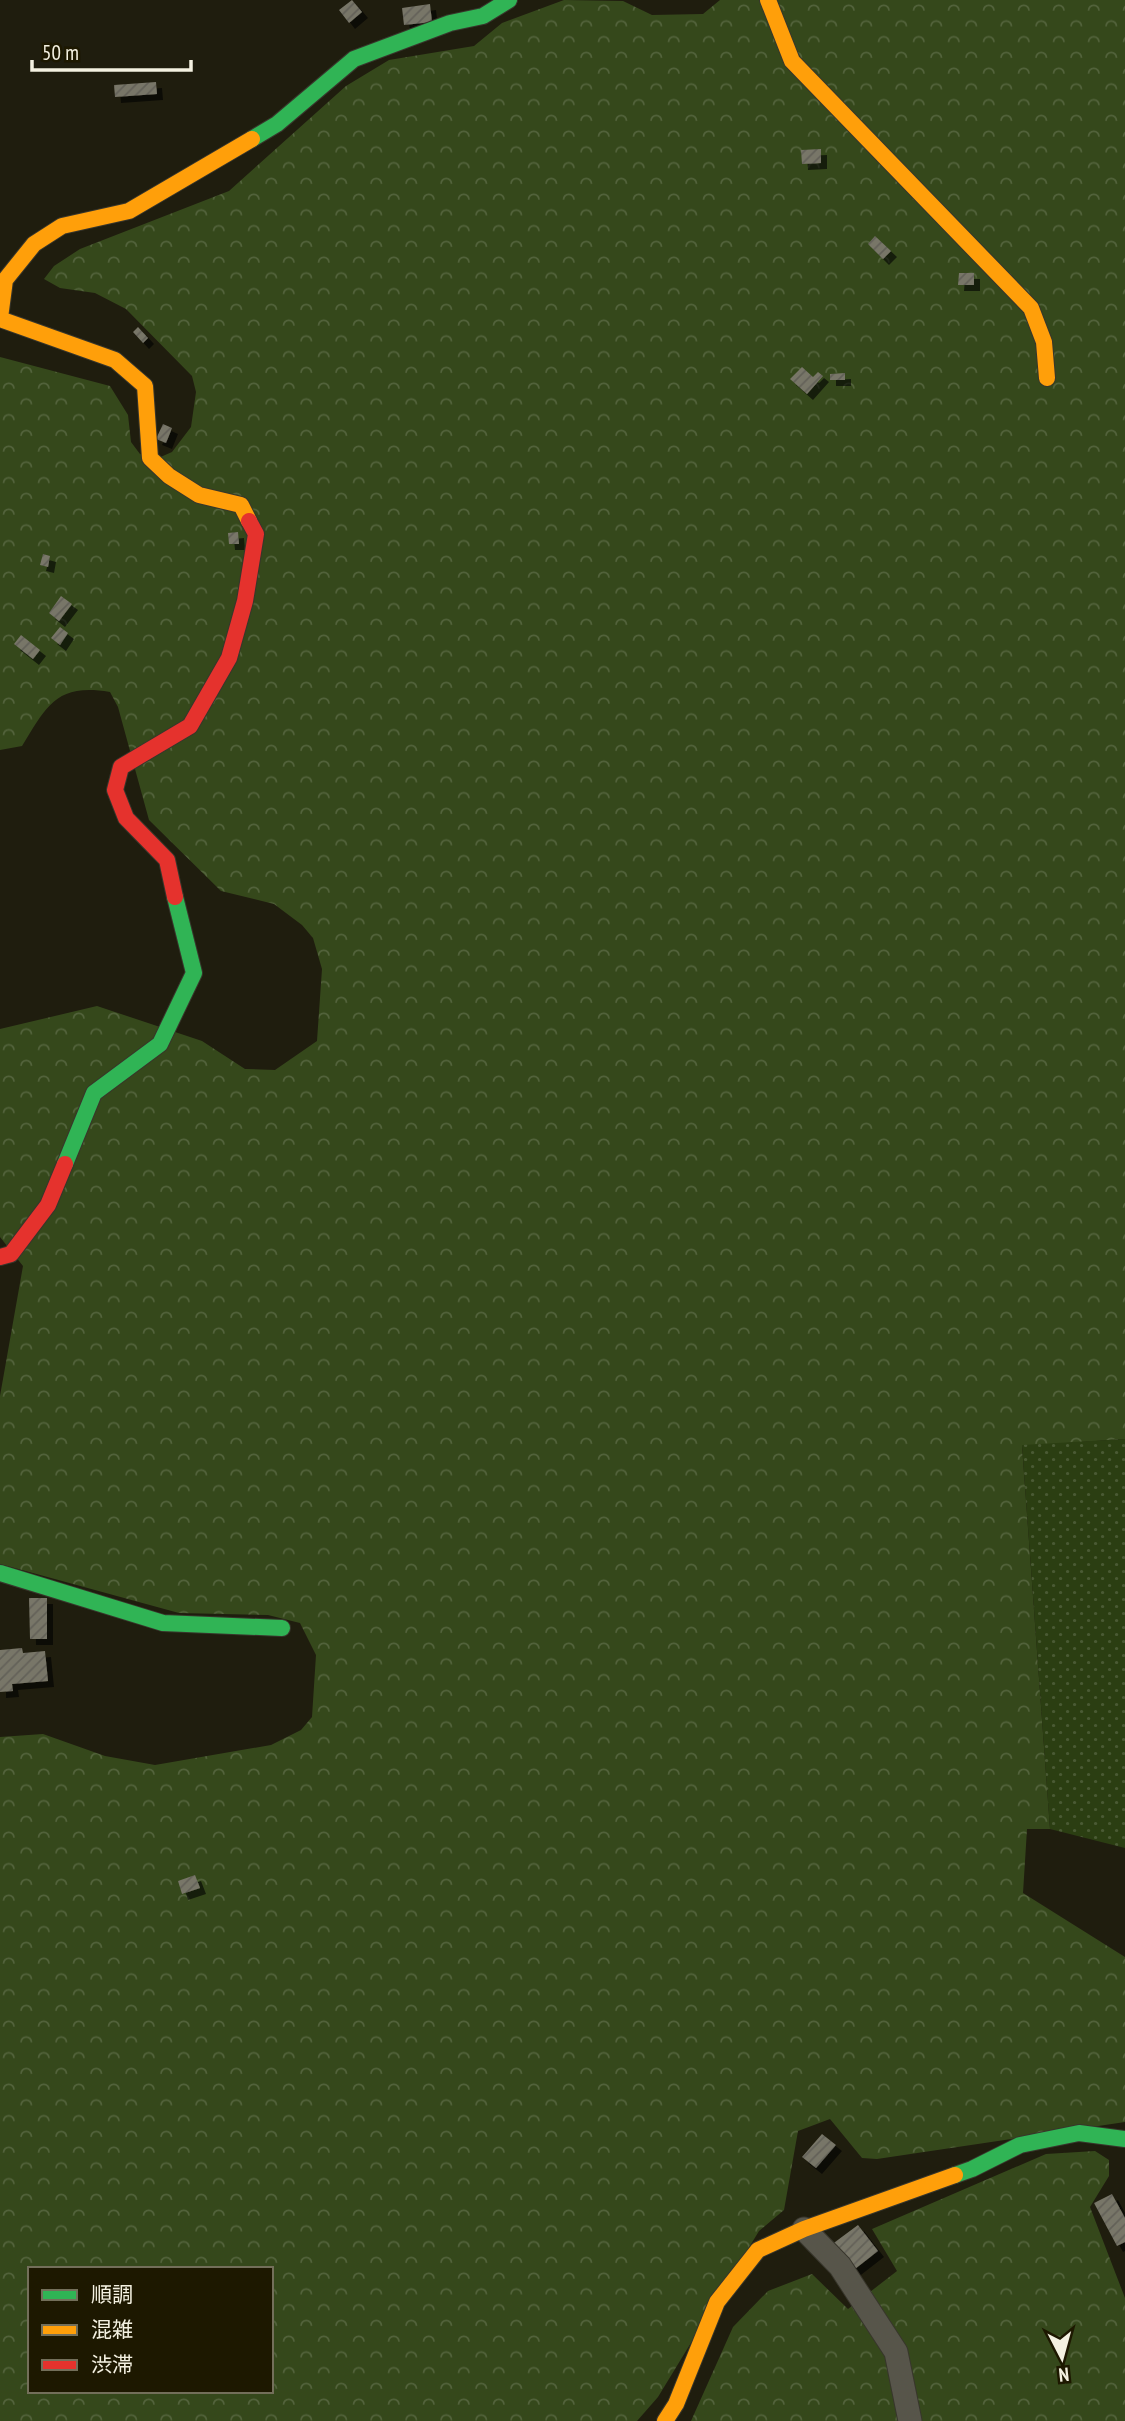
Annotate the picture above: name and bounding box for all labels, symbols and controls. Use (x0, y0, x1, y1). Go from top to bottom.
scale bar (32, 28, 191, 72)
text: 50 m (42, 39, 79, 66)
legend (28, 2267, 273, 2393)
text: 順調 (91, 2281, 133, 2308)
text: 混雑 (91, 2316, 133, 2343)
north arrow (1027, 2323, 1097, 2393)
text: 渋滞 (91, 2351, 133, 2378)
text: N (1057, 2362, 1070, 2387)

